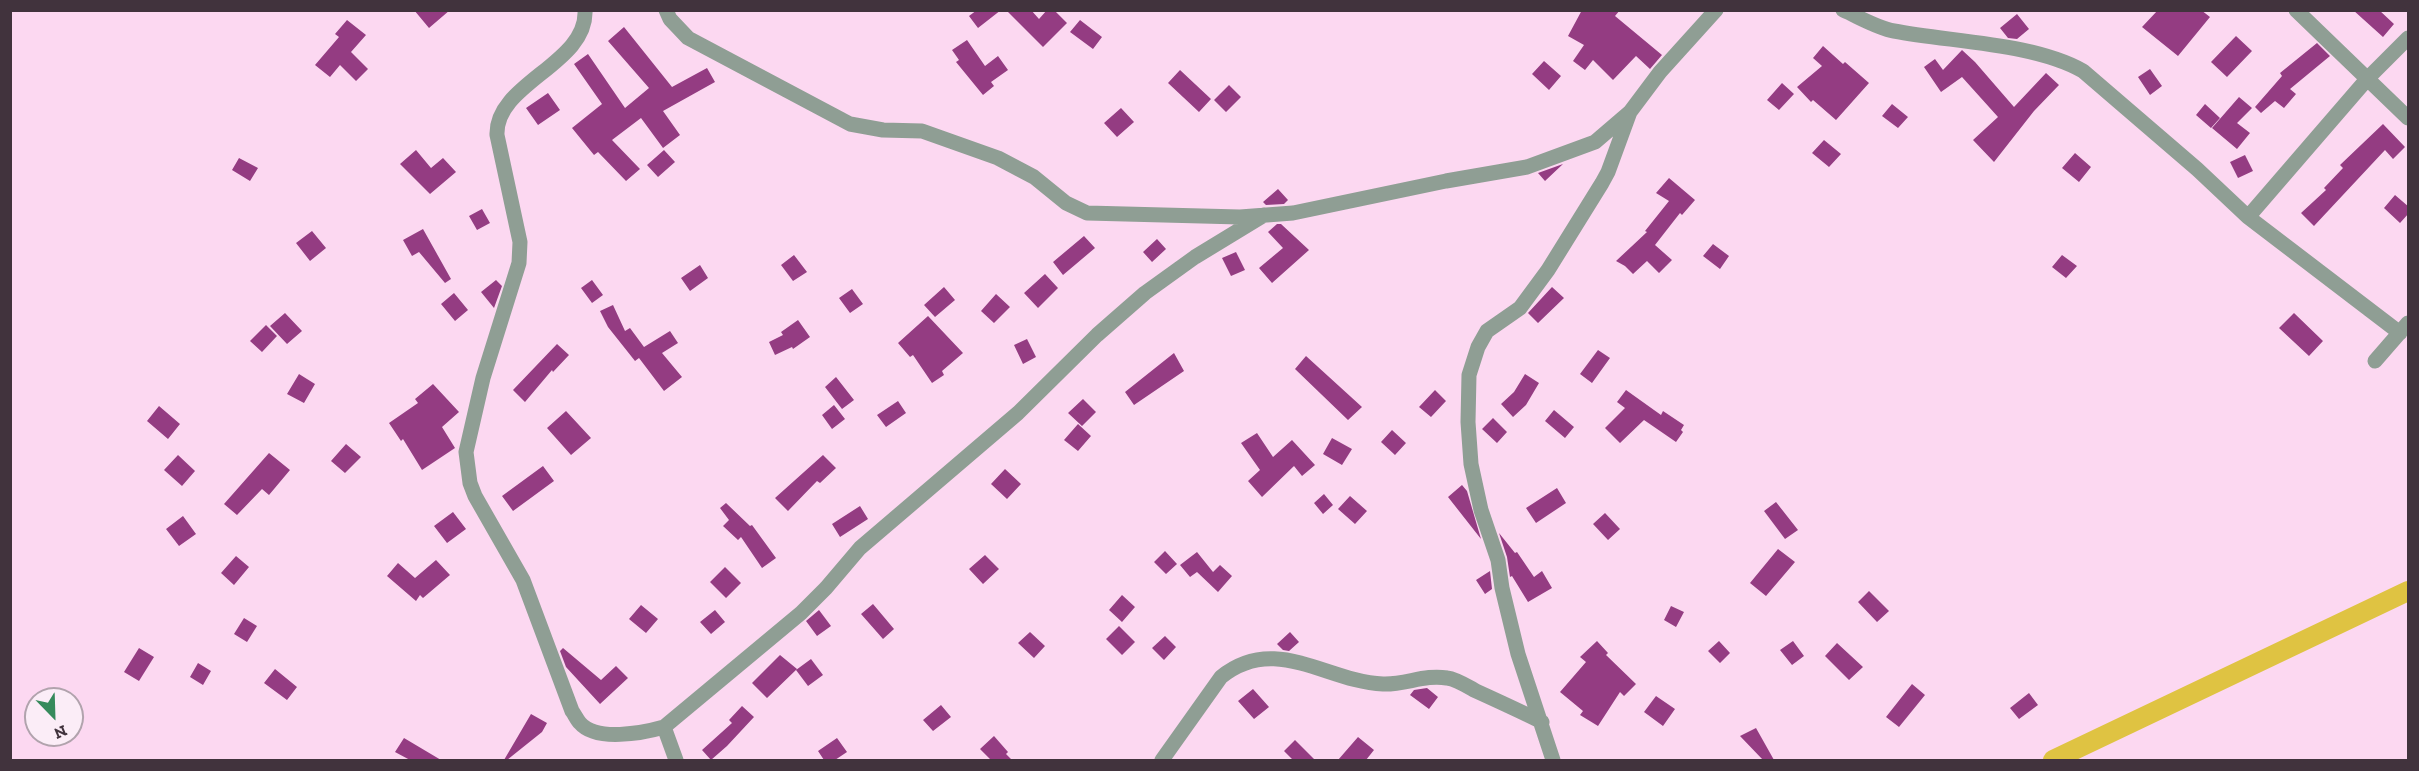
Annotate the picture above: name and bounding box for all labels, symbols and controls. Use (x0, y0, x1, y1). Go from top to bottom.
north arrow (24, 687, 84, 747)
text: N (51, 721, 70, 743)

